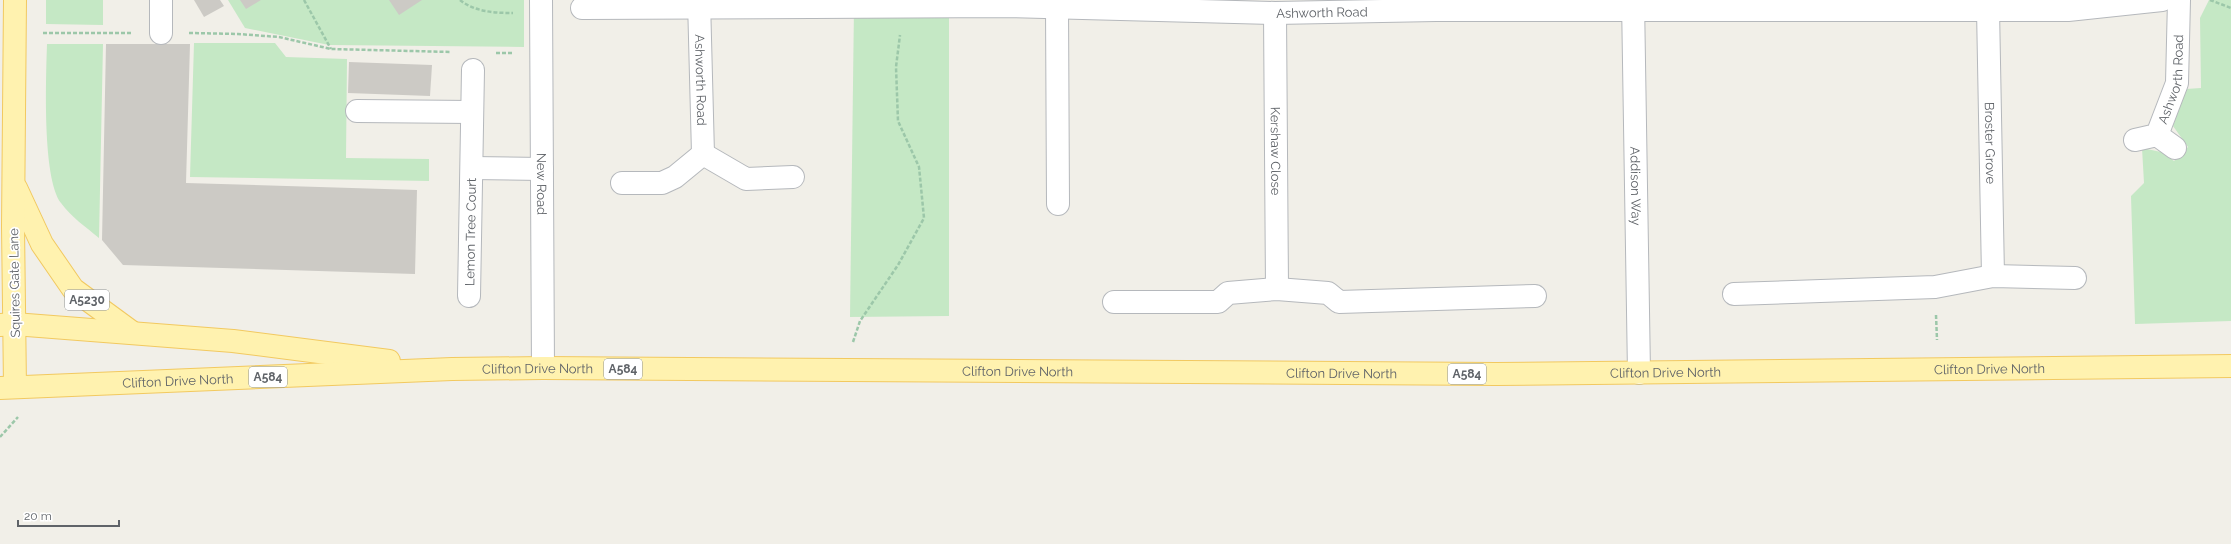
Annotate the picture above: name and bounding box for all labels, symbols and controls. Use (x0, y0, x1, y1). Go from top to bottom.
street label: Ashworth Road (1276, 4, 1368, 21)
street label: Ashworth Road (692, 34, 709, 126)
street label: Ashworth Road (2155, 34, 2186, 126)
street label: Broster Grove (1982, 102, 1998, 185)
street label: Kershaw Close (1268, 107, 1283, 196)
street label: Addison Way (1627, 146, 1644, 226)
street label: New Road (534, 153, 549, 215)
street label: Lemon Tree Court (462, 177, 479, 286)
street label: Squires Gate Lane (6, 228, 23, 338)
road number: A5230 (65, 290, 109, 310)
road number: A584 (604, 359, 642, 379)
street label: Clifton Drive North (482, 361, 593, 377)
street label: Clifton Drive North (1934, 361, 2045, 377)
street label: Clifton Drive North (962, 364, 1073, 379)
road number: A584 (1448, 364, 1486, 384)
street label: Clifton Drive North (1610, 365, 1721, 381)
street label: Clifton Drive North (1286, 366, 1397, 381)
road number: A584 (249, 367, 287, 387)
street label: Clifton Drive North (122, 371, 234, 391)
scale bar (18, 502, 119, 528)
text: 20 m (24, 509, 52, 523)

